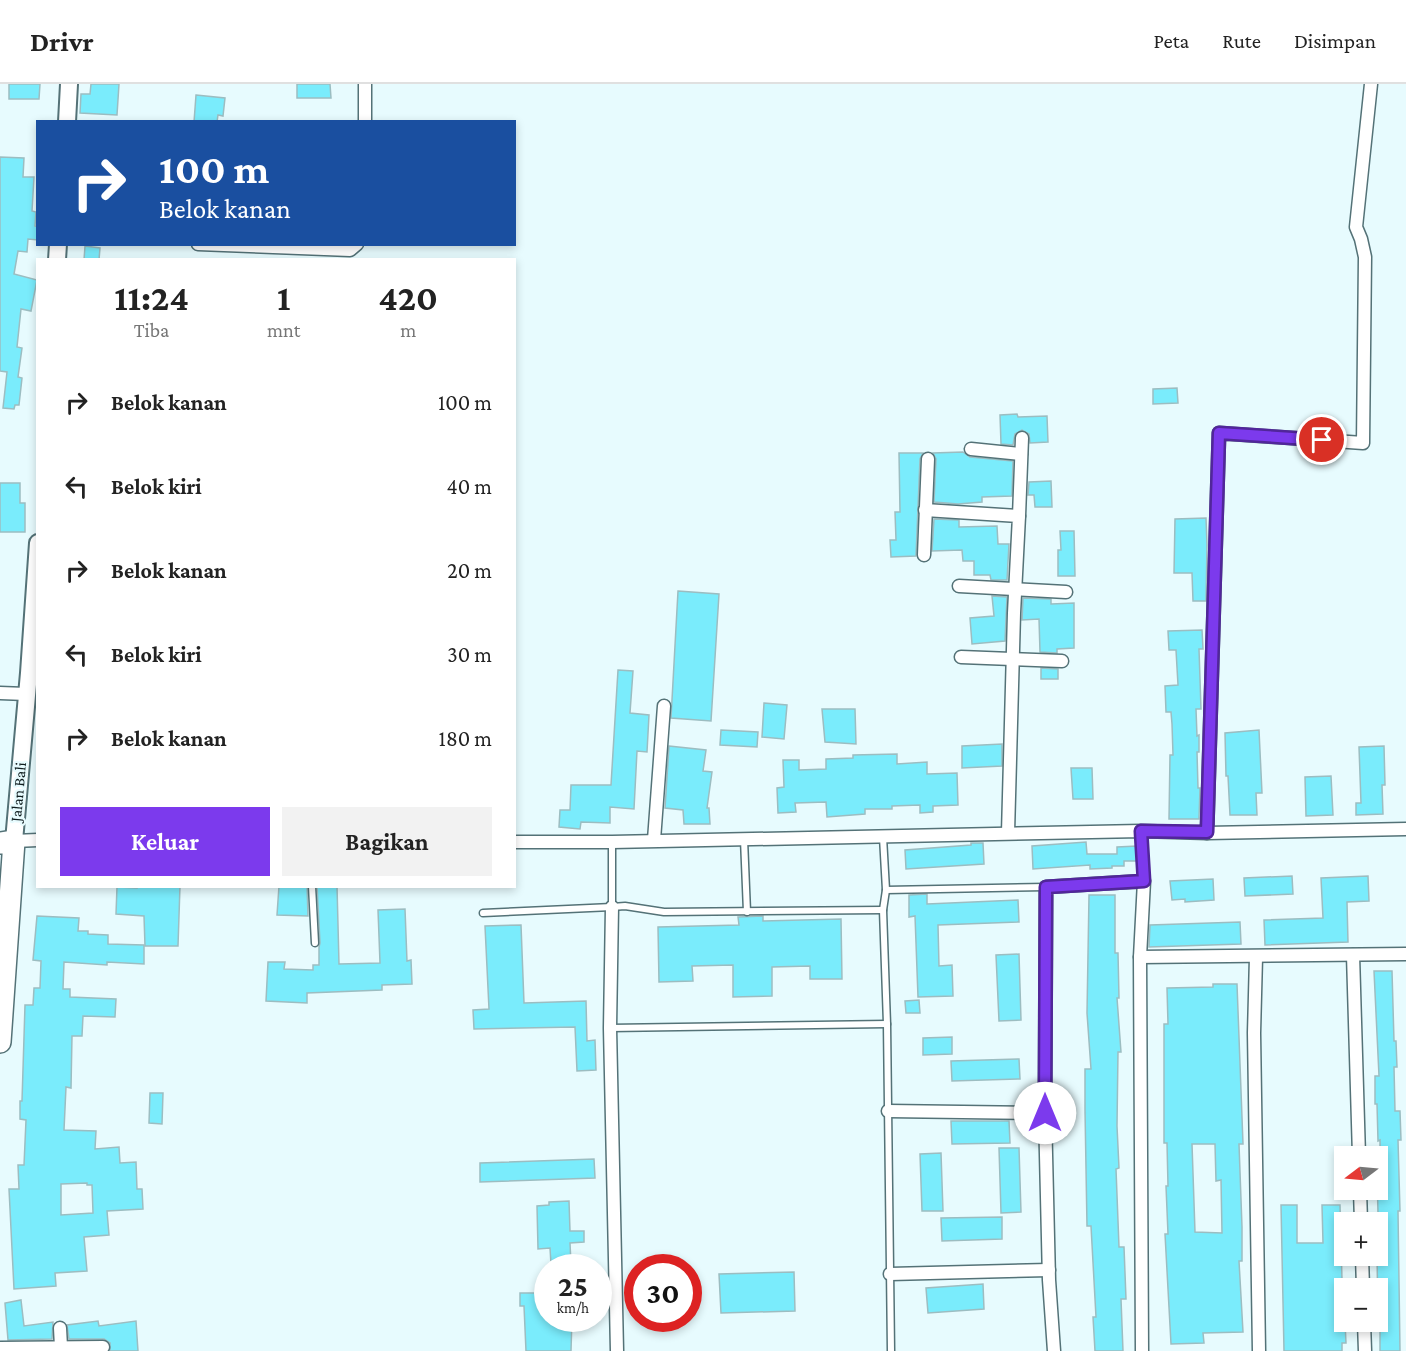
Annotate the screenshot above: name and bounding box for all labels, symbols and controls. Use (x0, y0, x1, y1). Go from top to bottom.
text: Drivr (30, 26, 94, 57)
text: Peta (1153, 29, 1189, 53)
text: Rute (1222, 29, 1261, 53)
text: Disimpan (1294, 29, 1376, 53)
icon: right (60, 144, 138, 222)
text: 100 m (159, 145, 269, 192)
text: Belok kanan (159, 194, 291, 224)
text: 11:24 (114, 278, 189, 318)
text: 1 (277, 278, 290, 318)
text: 420 (379, 278, 438, 318)
text: Tiba (134, 319, 169, 341)
text: mnt (267, 319, 300, 341)
text: m (400, 319, 416, 341)
icon: right (60, 386, 93, 419)
text: Belok kanan (111, 390, 227, 415)
text: 100 m (438, 390, 492, 415)
pin (1296, 414, 1347, 465)
icon: arrive (1305, 423, 1338, 456)
icon: left (60, 470, 93, 503)
text: Belok kiri (111, 474, 202, 499)
text: 40 m (447, 474, 492, 499)
icon: right (60, 554, 93, 587)
text: Belok kanan (111, 558, 227, 583)
text: 20 m (447, 558, 492, 583)
icon: left (60, 638, 93, 671)
text: Belok kiri (111, 642, 202, 667)
text: 30 m (447, 642, 492, 667)
icon: right (60, 722, 93, 755)
text: Belok kanan (111, 726, 227, 751)
text: 180 m (439, 726, 492, 751)
street label: Jalan Bali (7, 761, 30, 825)
button: Keluar (60, 807, 270, 876)
button: Bagikan (282, 807, 492, 876)
position arrow (1013, 1081, 1077, 1145)
north arrow (1334, 1146, 1388, 1200)
map controls (1334, 1146, 1388, 1332)
button: + (1334, 1212, 1388, 1266)
speed limit sign: 30 (624, 1254, 702, 1332)
text: 25 (558, 1269, 588, 1302)
button: − (1334, 1278, 1388, 1332)
text: km/h (557, 1300, 589, 1316)

